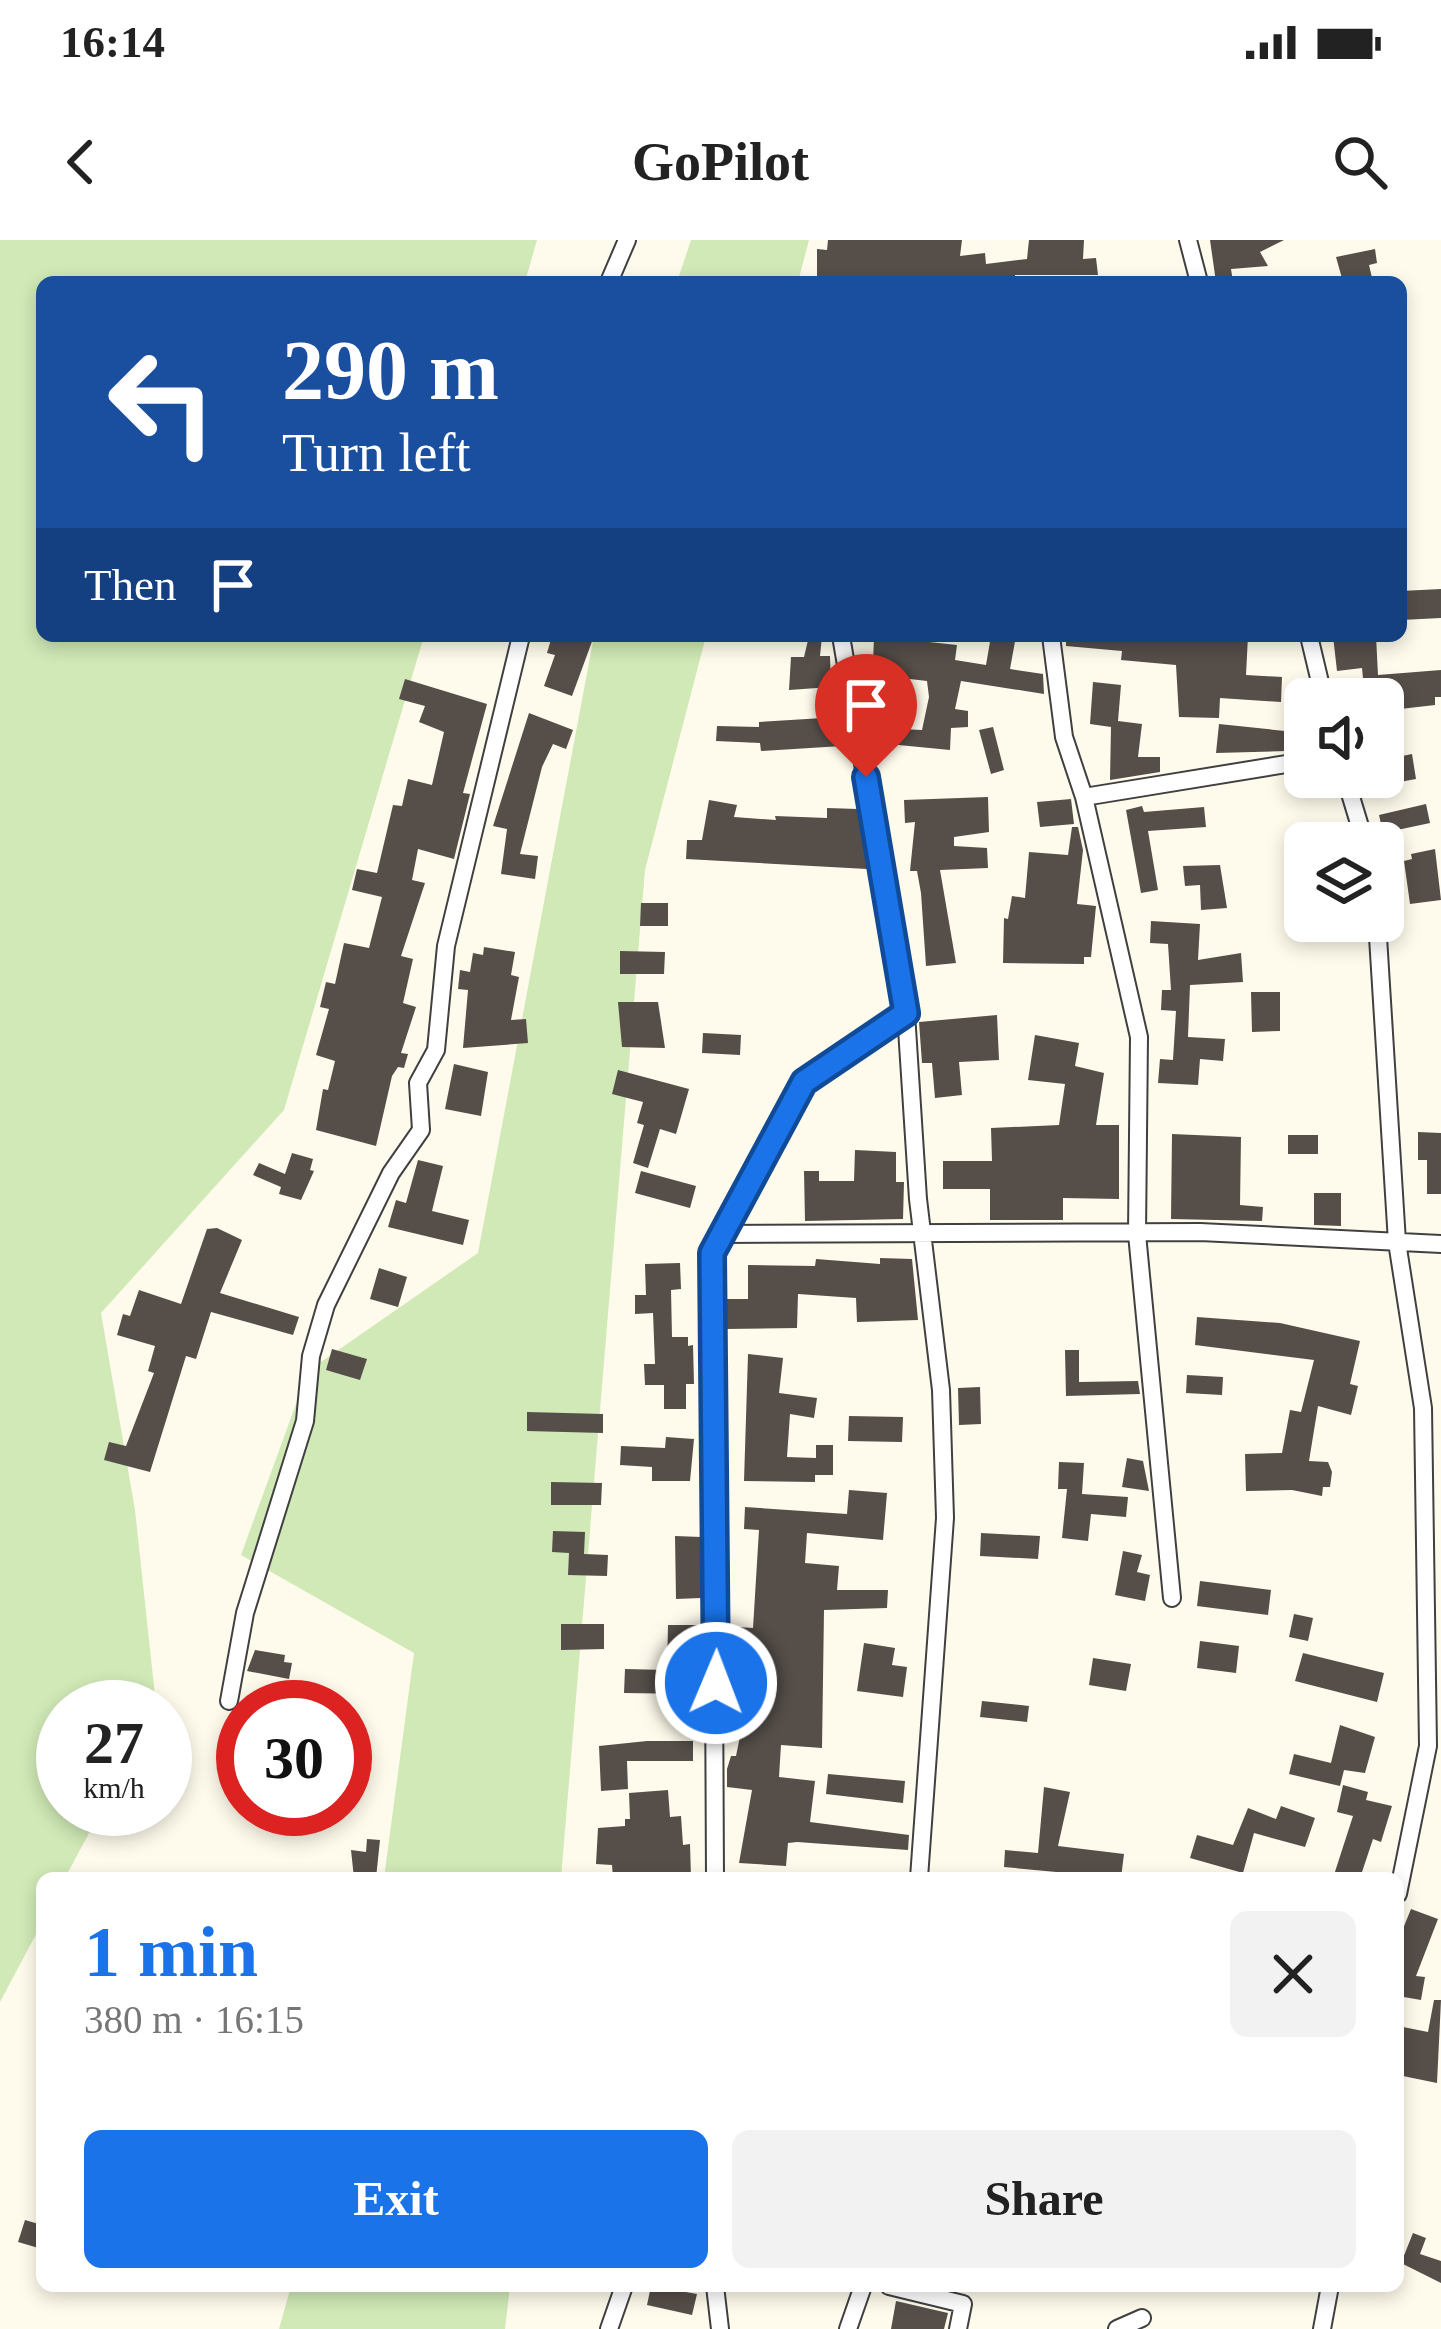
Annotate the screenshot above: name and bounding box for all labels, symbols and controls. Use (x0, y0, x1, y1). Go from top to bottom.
text: 16:14 (60, 17, 165, 67)
icon: back (48, 129, 114, 195)
icon: search (1327, 129, 1393, 195)
text: GoPilot (632, 132, 809, 192)
icon: left (84, 324, 240, 480)
text: 290 m (282, 324, 499, 417)
text: Turn left (282, 423, 471, 483)
icon: arrive (200, 552, 266, 618)
text: Then (84, 560, 176, 610)
pin (815, 654, 917, 777)
icon: arrive (833, 672, 899, 738)
map controls (1284, 678, 1404, 942)
button: sound (1284, 678, 1404, 798)
button: layers (1284, 822, 1404, 942)
position arrow (653, 1620, 779, 1746)
speed limit sign: 30 (216, 1680, 372, 1836)
text: 27 (84, 1710, 144, 1776)
text: km/h (83, 1771, 145, 1804)
button: close (1230, 1911, 1356, 2037)
text: 1 min (84, 1912, 258, 1992)
text: 380 m · 16:15 (84, 1998, 304, 2041)
button: Exit (84, 2130, 708, 2268)
button: Share (732, 2130, 1356, 2268)

